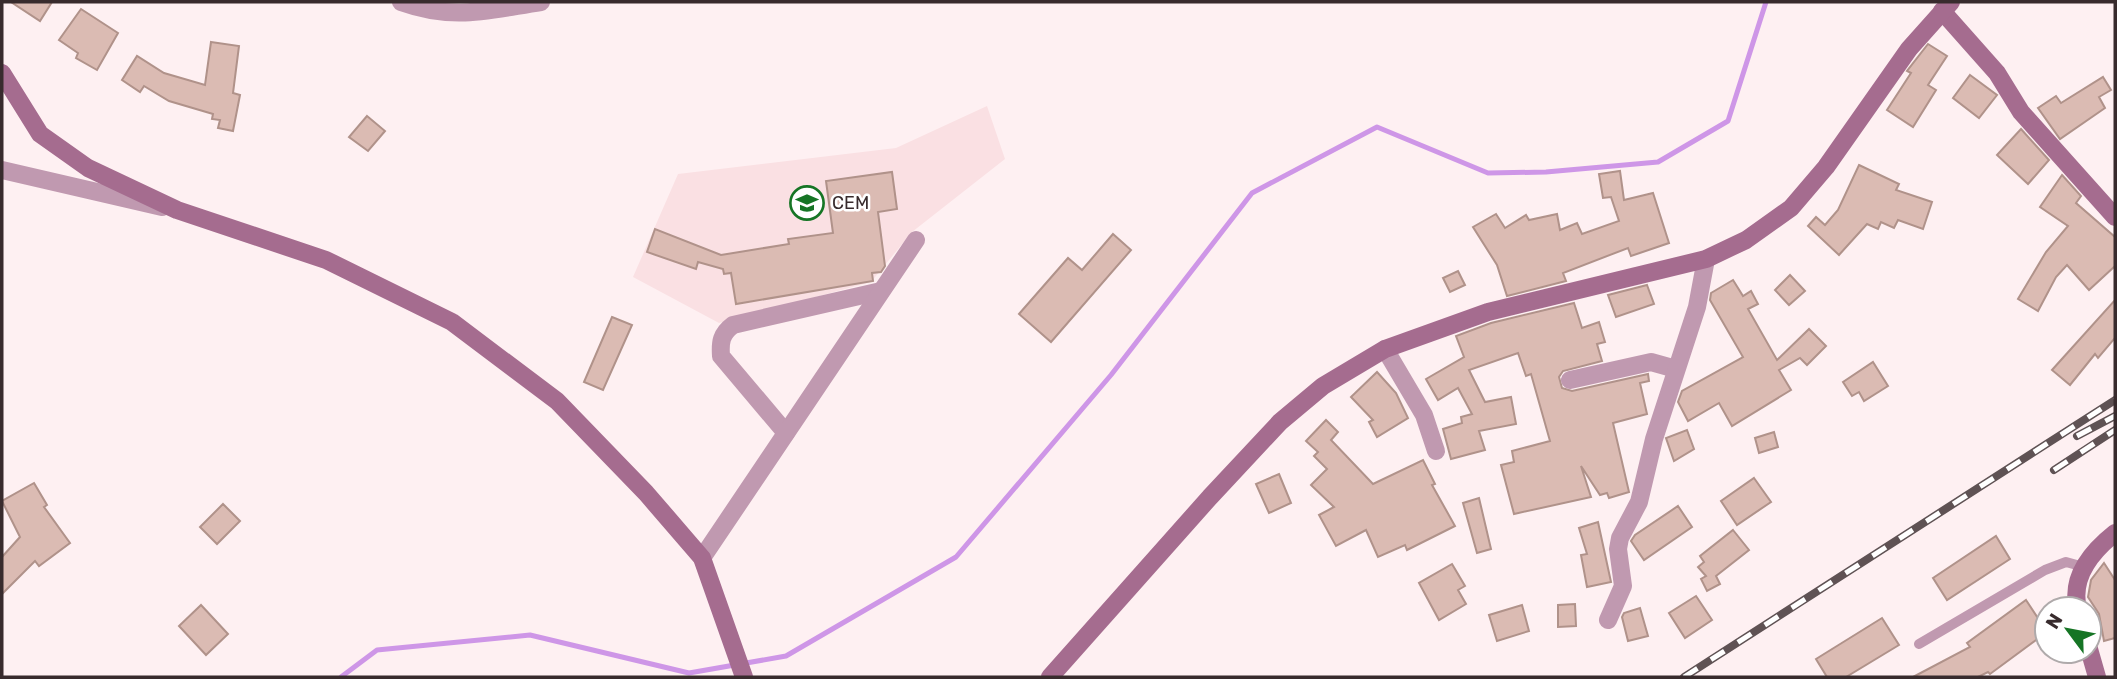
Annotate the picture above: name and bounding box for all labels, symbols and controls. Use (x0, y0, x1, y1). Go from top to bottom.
school or university icon: CEM (788, 184, 826, 222)
place label: CEM (832, 192, 869, 214)
north arrow (2033, 595, 2103, 665)
text: N (2041, 609, 2067, 633)

